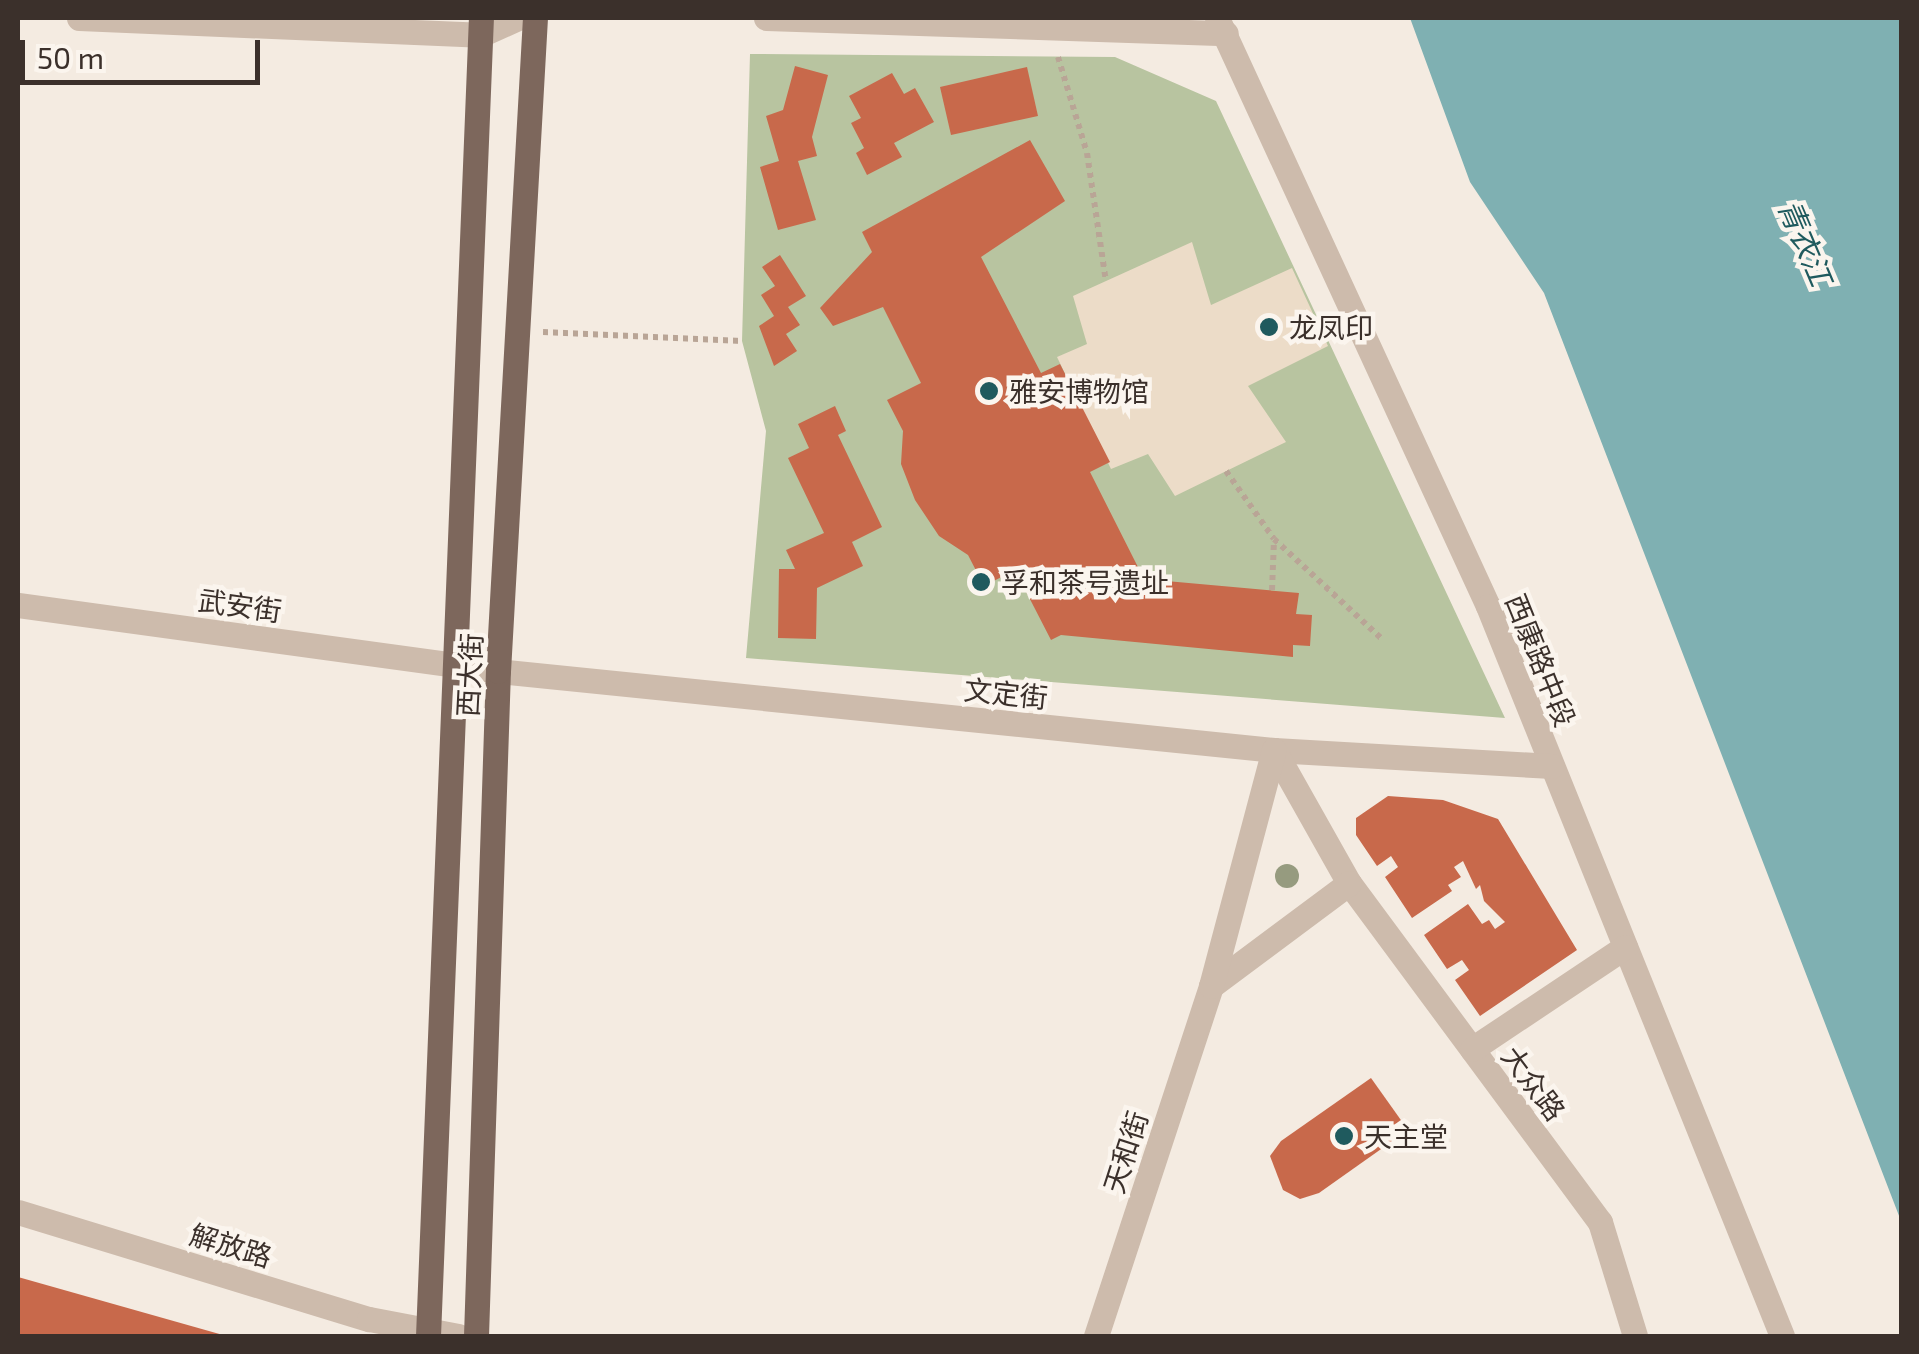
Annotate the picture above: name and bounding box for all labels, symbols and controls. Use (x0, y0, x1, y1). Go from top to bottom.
scale bar (25, 20, 265, 82)
text: 50 m (37, 39, 104, 75)
water label: 青衣江 (1772, 194, 1840, 290)
place label: 龙凤印 (1289, 310, 1373, 344)
marker: 龙凤印 (1258, 316, 1280, 338)
place label: 雅安博物馆 (1009, 374, 1149, 408)
marker: 雅安博物馆 (978, 380, 1000, 402)
place label: 孚和茶号遗址 (1001, 565, 1169, 599)
marker: 孚和茶号遗址 (970, 571, 992, 593)
street label: 武安街 (196, 583, 284, 627)
street label: 西康路中段 (1499, 589, 1583, 731)
street label: 西大街 (450, 632, 488, 718)
street label: 文定街 (962, 672, 1050, 714)
street label: 大众路 (1495, 1039, 1573, 1127)
street label: 天和街 (1096, 1107, 1154, 1197)
place label: 天主堂 (1364, 1119, 1448, 1153)
marker: 天主堂 (1333, 1125, 1355, 1147)
street label: 解放路 (186, 1217, 276, 1273)

